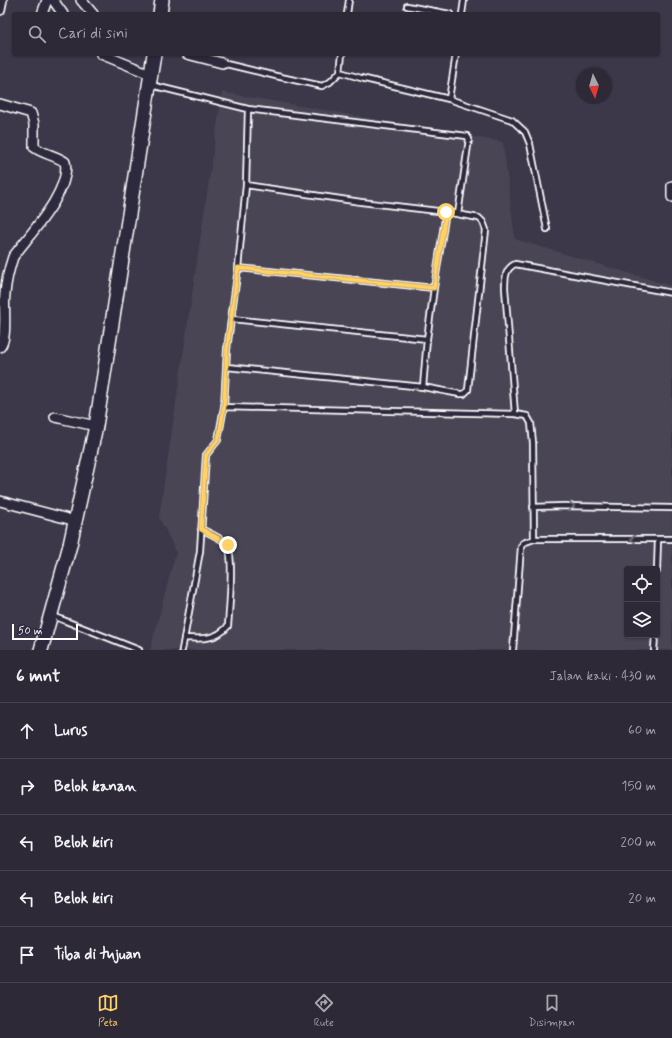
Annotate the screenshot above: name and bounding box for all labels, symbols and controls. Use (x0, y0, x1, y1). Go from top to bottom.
search box (12, 12, 660, 56)
icon: search (26, 23, 48, 45)
text: Cari di sini (58, 24, 128, 44)
north arrow (576, 68, 612, 104)
route start (437, 203, 455, 221)
one-way arrow (569, 502, 575, 510)
one-way arrow (630, 535, 636, 543)
route end (219, 536, 237, 554)
map controls (624, 566, 660, 638)
button: locate (624, 566, 660, 602)
button: layers (624, 602, 660, 638)
scale bar (12, 622, 78, 641)
text: 50 m (18, 624, 43, 638)
text: 6 mnt (16, 665, 60, 687)
text: Jalan kaki · 430 m (549, 668, 656, 685)
icon: ahead (16, 720, 38, 742)
text: Lurus (54, 721, 87, 741)
text: 60 m (628, 722, 656, 739)
icon: right (16, 776, 38, 798)
text: Belok kanan (54, 777, 137, 797)
text: 150 m (622, 778, 656, 795)
icon: left (16, 832, 38, 854)
text: Belok kiri (54, 833, 113, 853)
text: 200 m (621, 834, 656, 851)
icon: left (16, 888, 38, 910)
text: Belok kiri (54, 889, 113, 909)
text: 20 m (628, 890, 656, 907)
icon: arrive (16, 944, 38, 966)
text: Tiba di tujuan (54, 945, 141, 965)
tab: Peta (97, 992, 119, 1030)
tab: Rute (313, 992, 335, 1030)
tab: Disimpan (529, 992, 575, 1030)

